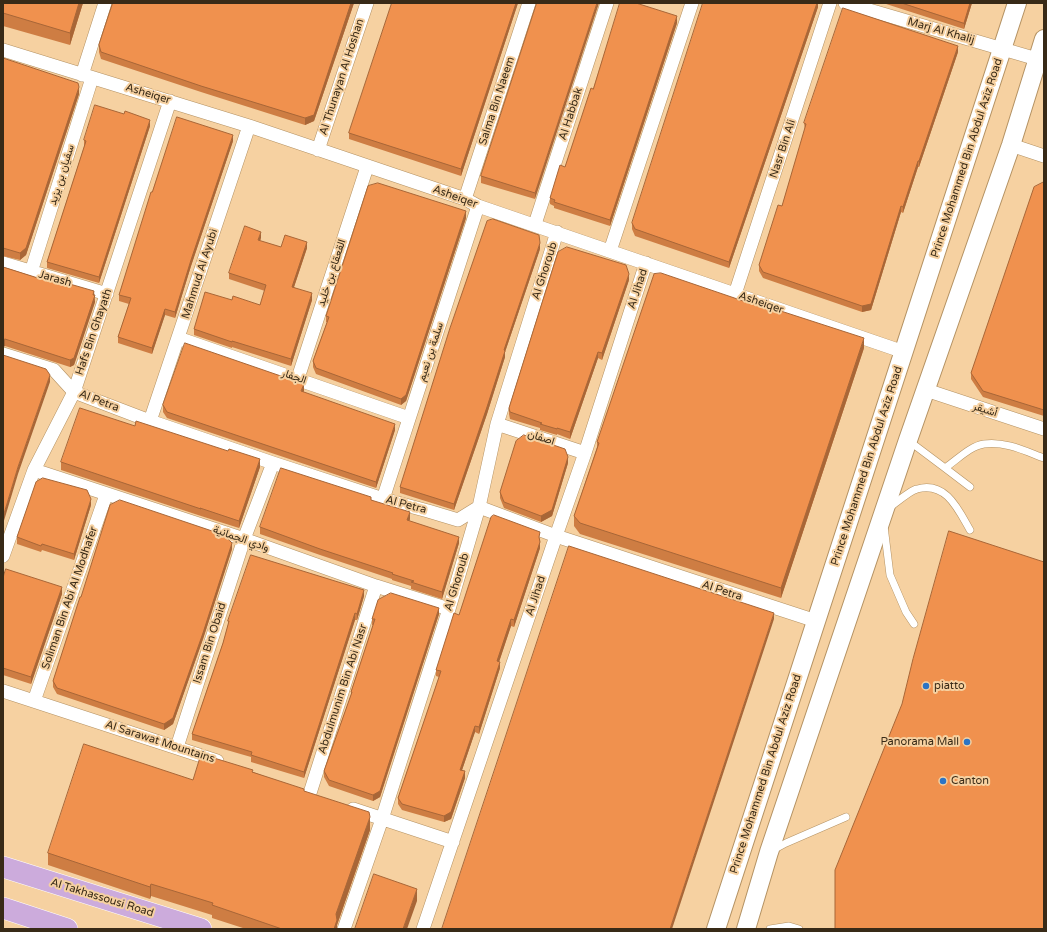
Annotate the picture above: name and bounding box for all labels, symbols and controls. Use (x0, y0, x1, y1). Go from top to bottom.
street label: Marj Al Khalij (906, 15, 976, 47)
street label: Al Thunayan Al Hoshan (317, 17, 367, 137)
street label: Salma Bin Naeem (476, 55, 518, 147)
street label: Prince Mohammed Bin Abdul Aziz Road (928, 57, 1006, 259)
street label: Asheiqer (124, 81, 172, 107)
street label: Al Habbak (556, 86, 586, 142)
street label: Nasr Bin Ali (767, 118, 799, 180)
street label: سفيان بن يزيد (47, 143, 77, 207)
street label: Asheiqer (431, 183, 479, 211)
street label: Mahmud Al Ayubi (179, 227, 221, 321)
street label: القعقاع بن خليد (315, 238, 349, 308)
street label: Al Ghoroub (529, 241, 561, 301)
street label: Al Jihad (625, 267, 651, 311)
street label: Jarash (37, 268, 73, 290)
street label: Hafs Bin Ghayath (73, 287, 115, 377)
street label: Asheiqer (737, 289, 785, 317)
street label: سلمة بن نعيم (415, 321, 447, 383)
street label: Prince Mohammed Bin Abdul Aziz Road (828, 365, 906, 567)
street label: الجفار (280, 367, 308, 387)
street label: Al Petra (77, 387, 121, 415)
street label: أشيقر (971, 400, 999, 420)
street label: اصفان (526, 427, 556, 449)
street label: Al Petra (384, 493, 428, 517)
street label: وادي الجمانية (211, 523, 271, 555)
street label: Soliman Bin Abi Al Modhafer (39, 525, 101, 671)
street label: Al Ghoroub (442, 551, 472, 613)
street label: Al Jihad (523, 574, 549, 618)
street label: Al Petra (700, 578, 744, 604)
street label: Issam Bin Obaid (191, 601, 229, 685)
street label: Abdulmunim Bin Abi Nasr (316, 622, 370, 756)
street label: Prince Mohammed Bin Abdul Aziz Road (727, 673, 805, 875)
place label: piatto (934, 679, 965, 693)
marker: piatto (921, 681, 931, 691)
street label: Al Sarawat Mountains (104, 718, 216, 766)
place label: Panorama Mall (881, 735, 959, 749)
marker: Panorama Mall (962, 737, 972, 747)
place label: Canton (951, 774, 989, 788)
marker: Canton (938, 776, 948, 786)
street label: Al Takhassousi Road (49, 876, 155, 920)

